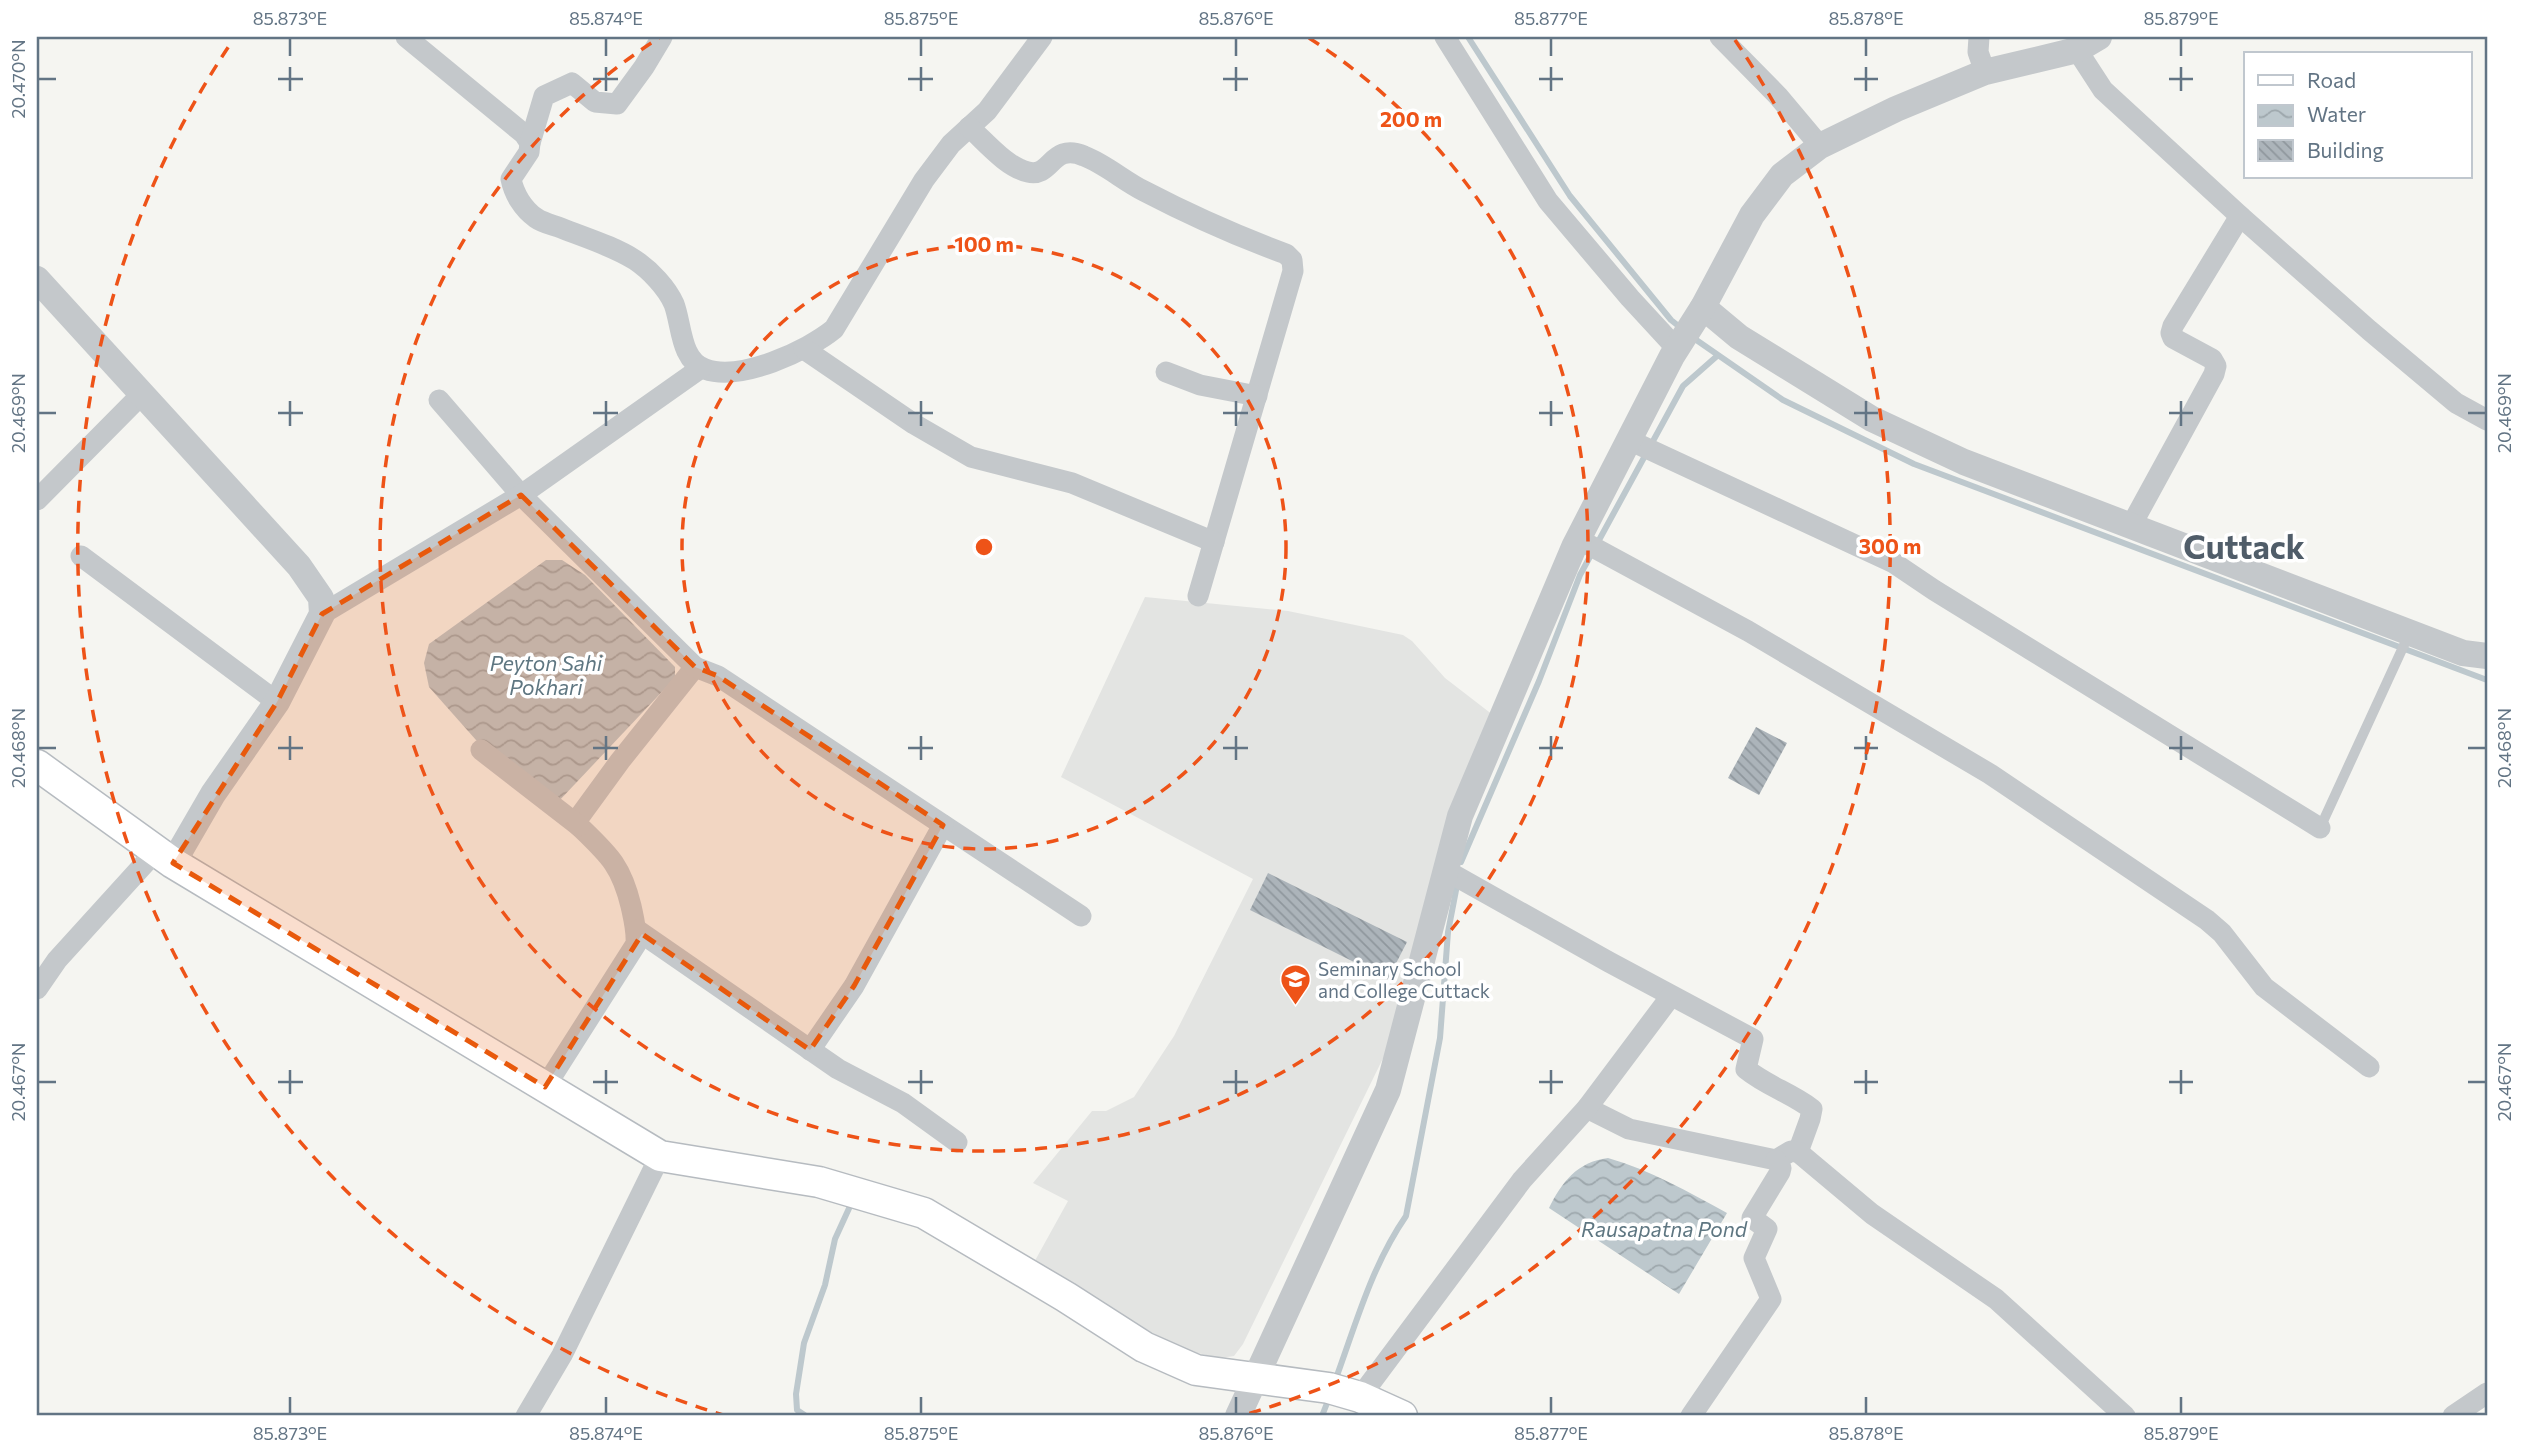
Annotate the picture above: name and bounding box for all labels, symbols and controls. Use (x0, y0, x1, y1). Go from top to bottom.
text: 85.873°E (253, 7, 327, 29)
text: 85.874°E (569, 7, 643, 29)
text: 85.875°E (884, 7, 958, 29)
text: 85.876°E (1198, 7, 1274, 29)
text: 85.877°E (1514, 7, 1588, 29)
text: 85.878°E (1828, 7, 1904, 29)
text: 85.879°E (2143, 7, 2219, 29)
text: 20.470°N (7, 40, 29, 119)
legend (2244, 52, 2472, 178)
text: Road (2307, 67, 2356, 92)
text: Water (2307, 101, 2366, 126)
text: 200 m (1380, 106, 1442, 131)
text: Building (2307, 137, 2384, 162)
text: 100 m (954, 231, 1014, 256)
text: 20.469°N (7, 373, 29, 453)
text: 20.469°N (2493, 373, 2515, 453)
district label: Cuttack (2183, 525, 2305, 566)
text: 300 m (1859, 533, 1921, 558)
centre of rings (972, 535, 996, 559)
water label: Peyton Sahi Pokhari (490, 650, 603, 699)
text: 20.468°N (7, 708, 29, 788)
text: 20.468°N (2493, 708, 2515, 788)
place label: Seminary School and College Cuttack (1318, 957, 1490, 1002)
school or university icon: Seminary School and College Cuttack (1278, 963, 1312, 1007)
text: 20.467°N (7, 1043, 29, 1121)
text: 20.467°N (2493, 1043, 2515, 1121)
water label: Rausapatna Pond (1581, 1216, 1748, 1241)
text: 85.873°E (253, 1422, 327, 1444)
text: 85.874°E (569, 1422, 643, 1444)
text: 85.875°E (884, 1422, 958, 1444)
text: 85.876°E (1198, 1422, 1274, 1444)
text: 85.877°E (1514, 1422, 1588, 1444)
text: 85.878°E (1828, 1422, 1904, 1444)
text: 85.879°E (2143, 1422, 2219, 1444)

